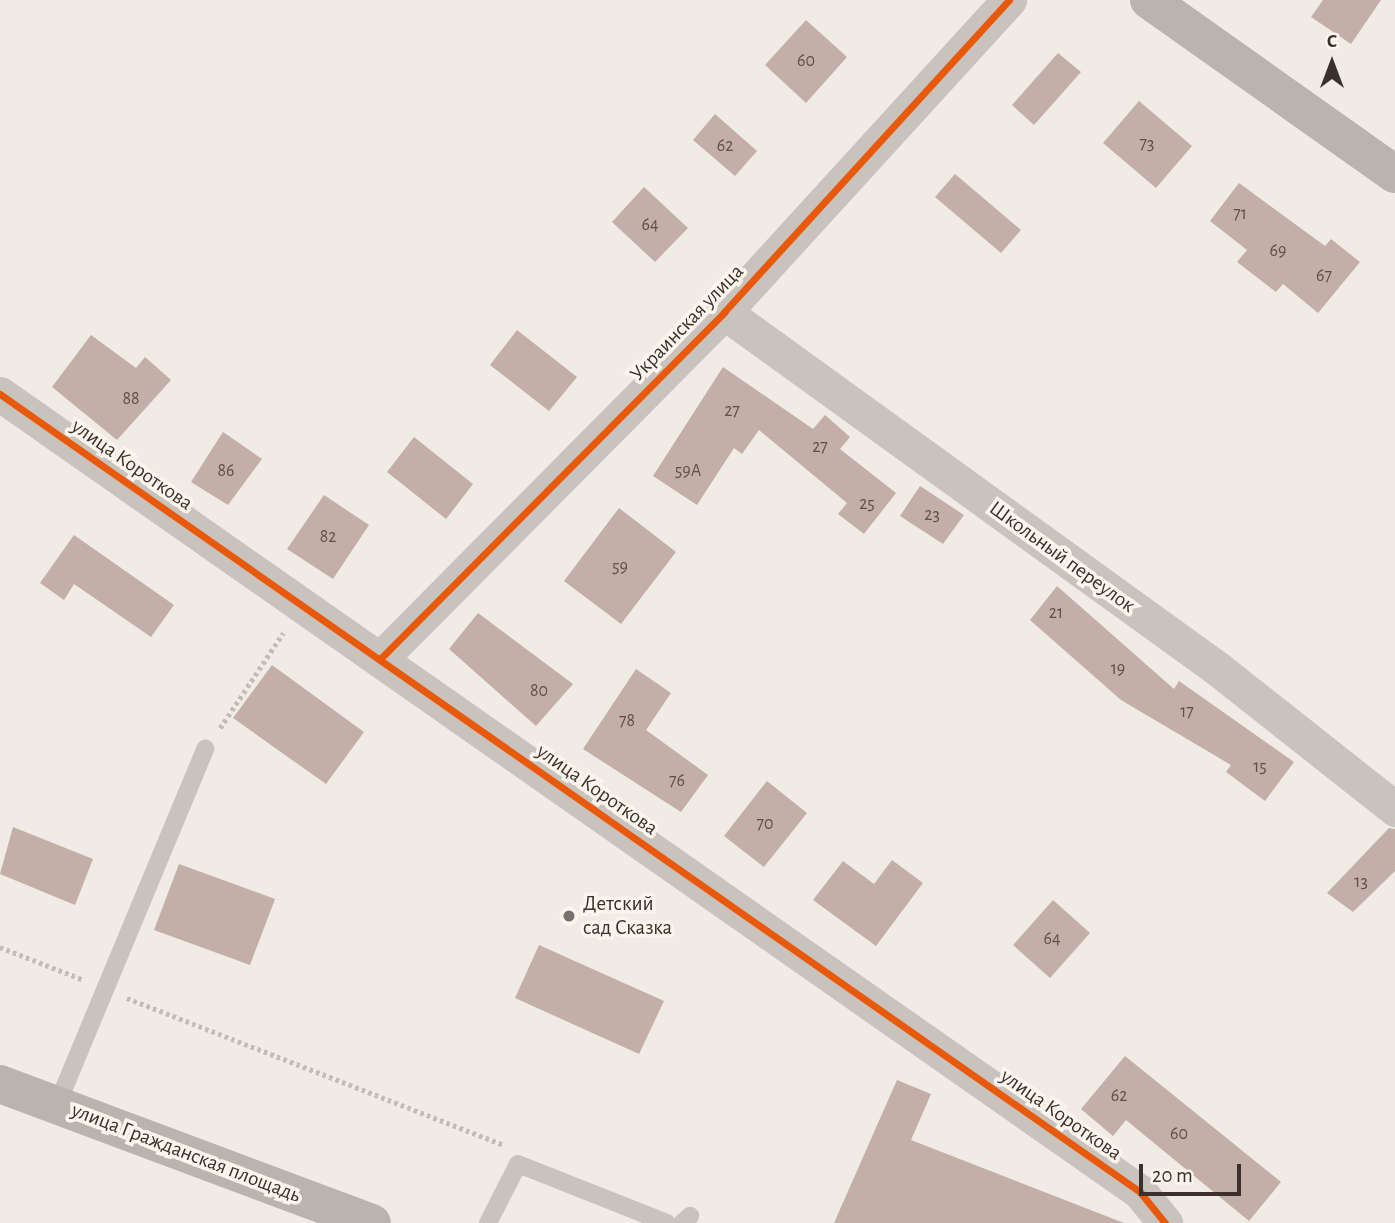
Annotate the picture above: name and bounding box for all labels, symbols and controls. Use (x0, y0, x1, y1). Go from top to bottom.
north arrow (1297, 28, 1367, 98)
text: С (1327, 32, 1337, 51)
house number: 60 (797, 50, 815, 72)
house number: 73 (1140, 133, 1154, 155)
house number: 62 (717, 135, 733, 157)
house number: 71 (1233, 203, 1247, 225)
house number: 64 (641, 214, 659, 236)
house number: 69 (1270, 240, 1286, 262)
street label: Украинская улица (625, 259, 749, 387)
house number: 67 (1316, 265, 1332, 287)
house number: 88 (122, 388, 140, 410)
house number: 27 (724, 400, 740, 422)
street label: улица Короткова (67, 414, 197, 516)
house number: 27 (812, 436, 828, 458)
house number: 86 (218, 460, 234, 482)
house number: 59А (675, 460, 701, 482)
house number: 25 (859, 493, 875, 515)
street label: Школьный переулок (984, 496, 1140, 618)
house number: 23 (924, 504, 940, 526)
house number: 82 (320, 526, 336, 548)
house number: 59 (612, 556, 628, 578)
house number: 21 (1049, 602, 1063, 624)
house number: 19 (1111, 658, 1125, 680)
house number: 80 (530, 680, 548, 702)
house number: 17 (1180, 701, 1194, 723)
house number: 78 (619, 710, 635, 732)
street label: улица Короткова (532, 739, 662, 841)
house number: 15 (1253, 756, 1267, 778)
house number: 76 (669, 770, 685, 792)
house number: 70 (756, 813, 774, 835)
house number: 13 (1354, 871, 1368, 893)
place label: Детский сад Сказка (583, 891, 672, 941)
marker: Детский сад Сказка (561, 908, 577, 924)
house number: 64 (1043, 928, 1061, 950)
street label: улица Короткова (996, 1064, 1126, 1166)
house number: 62 (1111, 1085, 1127, 1107)
street label: улица Гражданская площадь (68, 1098, 304, 1208)
house number: 60 (1170, 1123, 1188, 1145)
scale bar (1143, 1150, 1244, 1194)
text: 20 m (1152, 1165, 1193, 1186)

